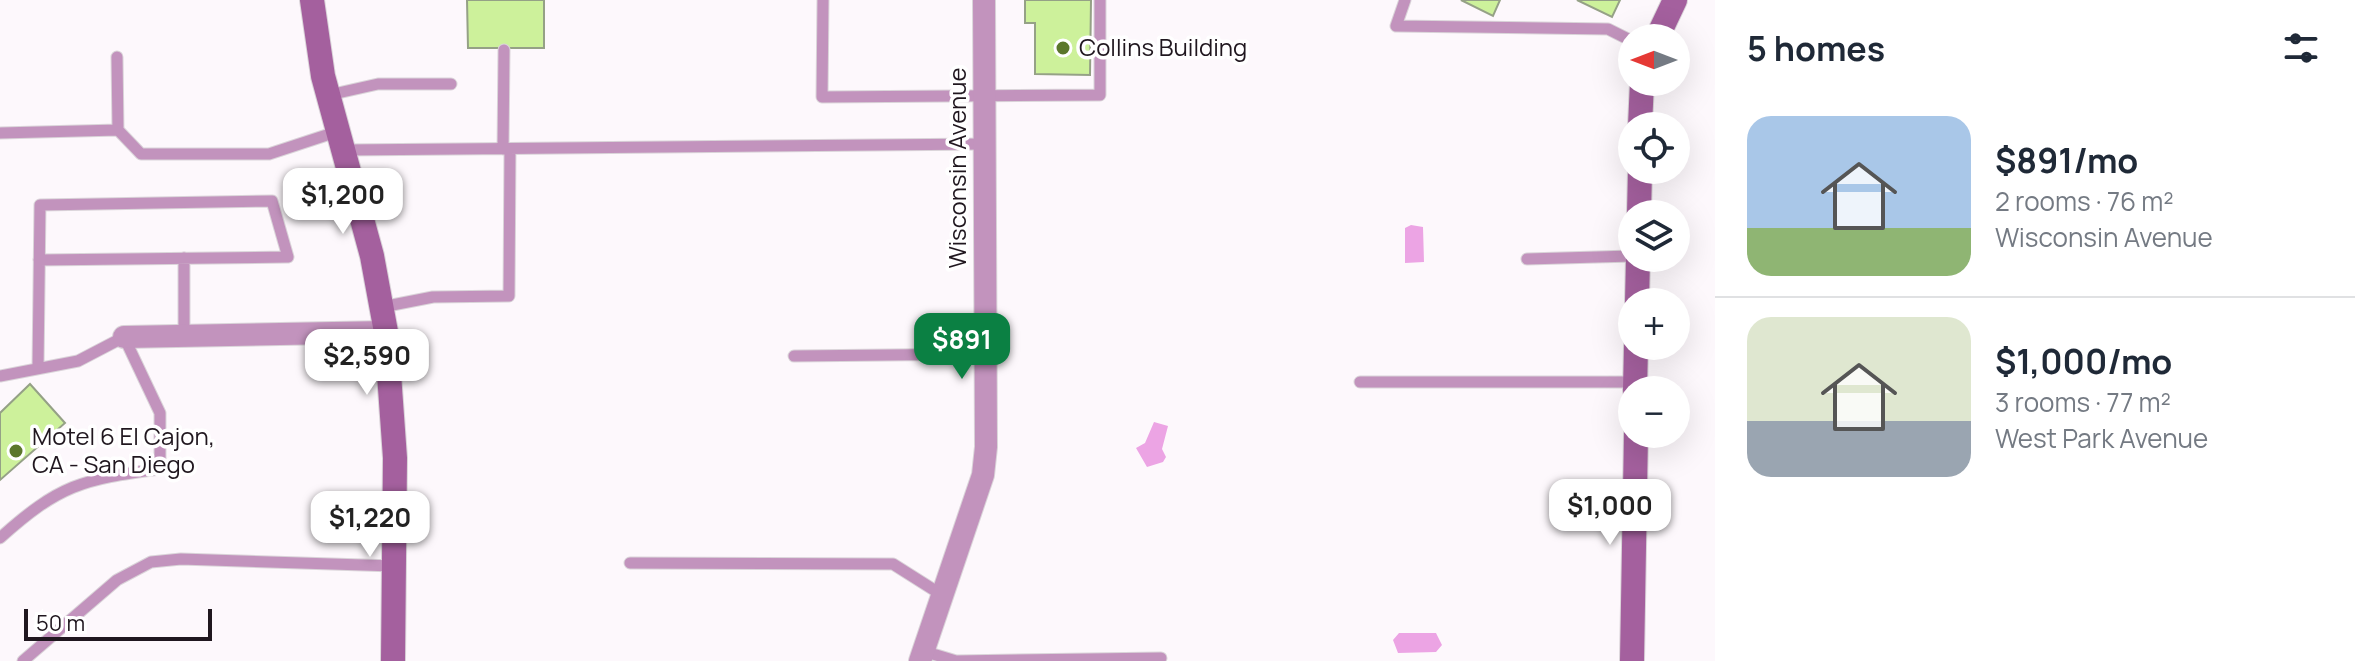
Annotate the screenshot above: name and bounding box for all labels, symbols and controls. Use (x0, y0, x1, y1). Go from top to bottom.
north arrow (1618, 24, 1690, 96)
map controls (1618, 24, 1690, 448)
text: 5 homes (1747, 25, 1885, 71)
icon: filters (2279, 26, 2323, 70)
place label: Collins Building (1079, 30, 1247, 63)
marker: Collins Building (1054, 39, 1072, 57)
street label: Wisconsin Avenue (940, 68, 973, 268)
button: locate (1618, 112, 1690, 184)
text: $891/mo (1995, 137, 2138, 183)
icon: home (1811, 148, 1907, 244)
pin: $1,200 (278, 168, 408, 236)
text: $1,200 (301, 176, 385, 212)
text: 2 rooms · 76 m² (1995, 183, 2174, 219)
button: layers (1618, 200, 1690, 272)
text: Wisconsin Avenue (1995, 219, 2213, 255)
button: + (1618, 288, 1690, 360)
pin: $891 (915, 313, 1009, 381)
text: $891 (932, 321, 992, 357)
pin: $2,590 (302, 329, 432, 397)
text: $2,590 (323, 337, 411, 373)
text: $1,000/mo (1995, 338, 2172, 384)
icon: home (1811, 349, 1907, 445)
button: − (1618, 376, 1690, 448)
text: 3 rooms · 77 m² (1995, 384, 2171, 420)
place label: Motel 6 El Cajon, CA - San Diego (32, 419, 215, 480)
text: West Park Avenue (1995, 420, 2208, 456)
marker: Motel 6 El Cajon, CA - San Diego (7, 442, 25, 460)
pin: $1,000 (1545, 479, 1675, 547)
text: $1,000 (1567, 487, 1653, 523)
pin: $1,220 (305, 491, 435, 559)
text: $1,220 (329, 499, 411, 535)
scale bar (24, 605, 212, 641)
text: 50 m (36, 608, 85, 638)

